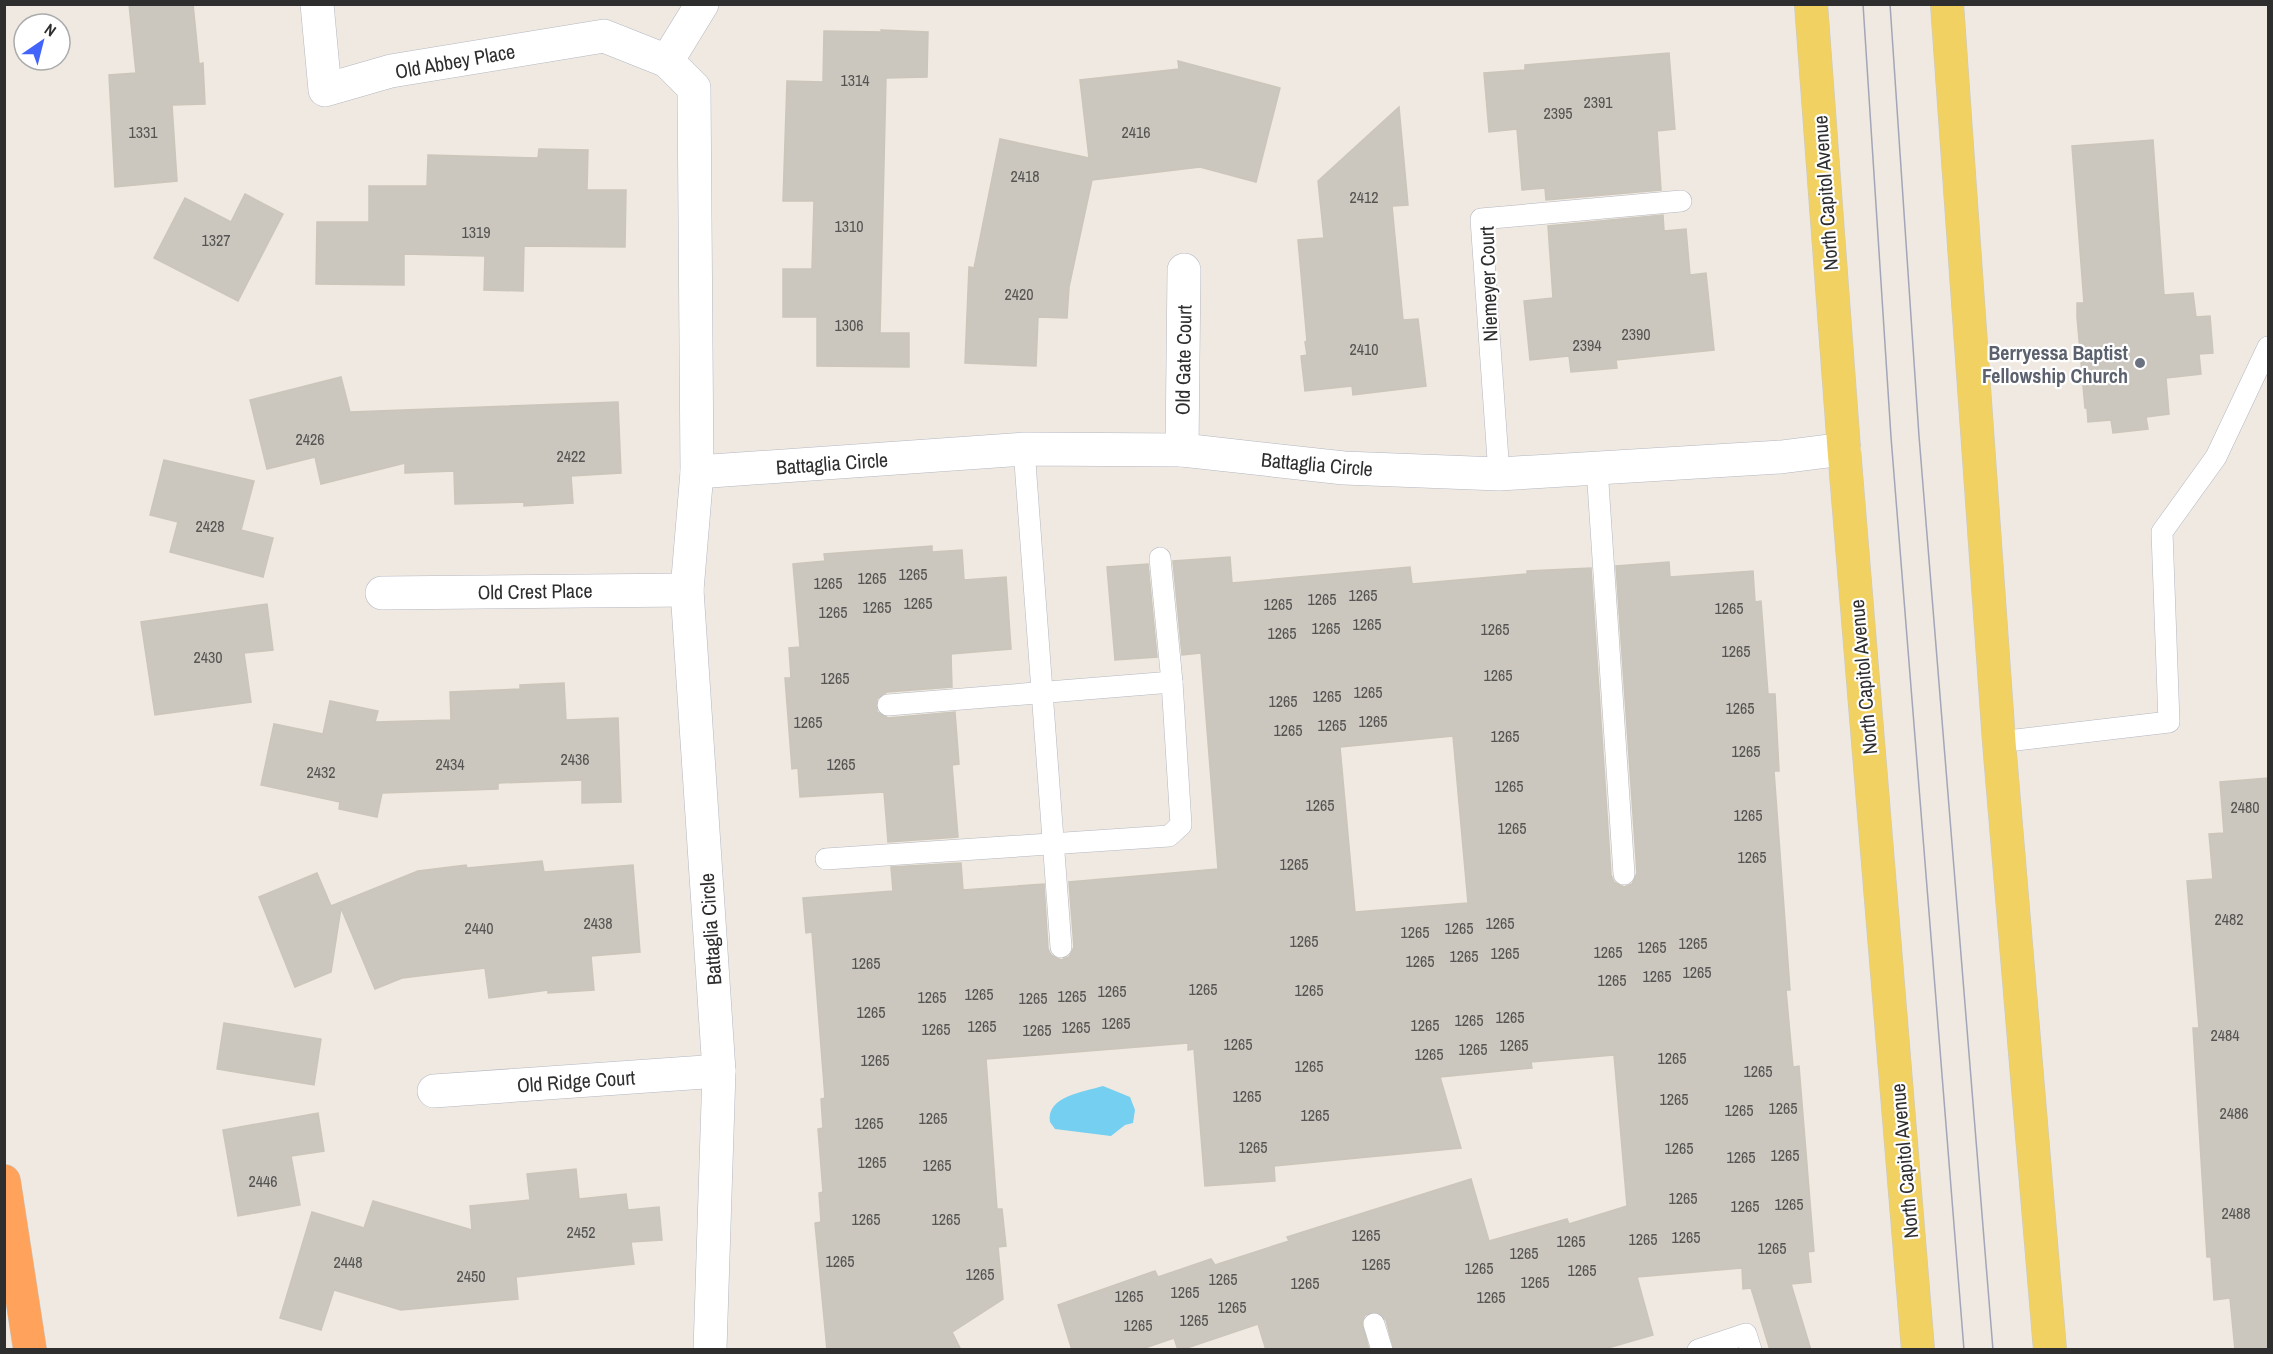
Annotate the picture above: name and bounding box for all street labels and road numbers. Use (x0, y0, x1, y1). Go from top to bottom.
street label: Old Abbey Place (393, 37, 517, 85)
street label: North Capitol Avenue (1806, 114, 1844, 272)
street label: Niemeyer Court (1472, 225, 1504, 342)
street label: Old Gate Court (1169, 304, 1197, 415)
street label: Battaglia Circle (775, 446, 889, 480)
street label: Battaglia Circle (1260, 446, 1374, 482)
street label: Old Crest Place (477, 576, 593, 606)
street label: North Capitol Avenue (1843, 598, 1883, 756)
street label: Battaglia Circle (693, 872, 727, 986)
street label: Old Ridge Court (516, 1063, 636, 1099)
street label: North Capitol Avenue (1884, 1082, 1924, 1240)

